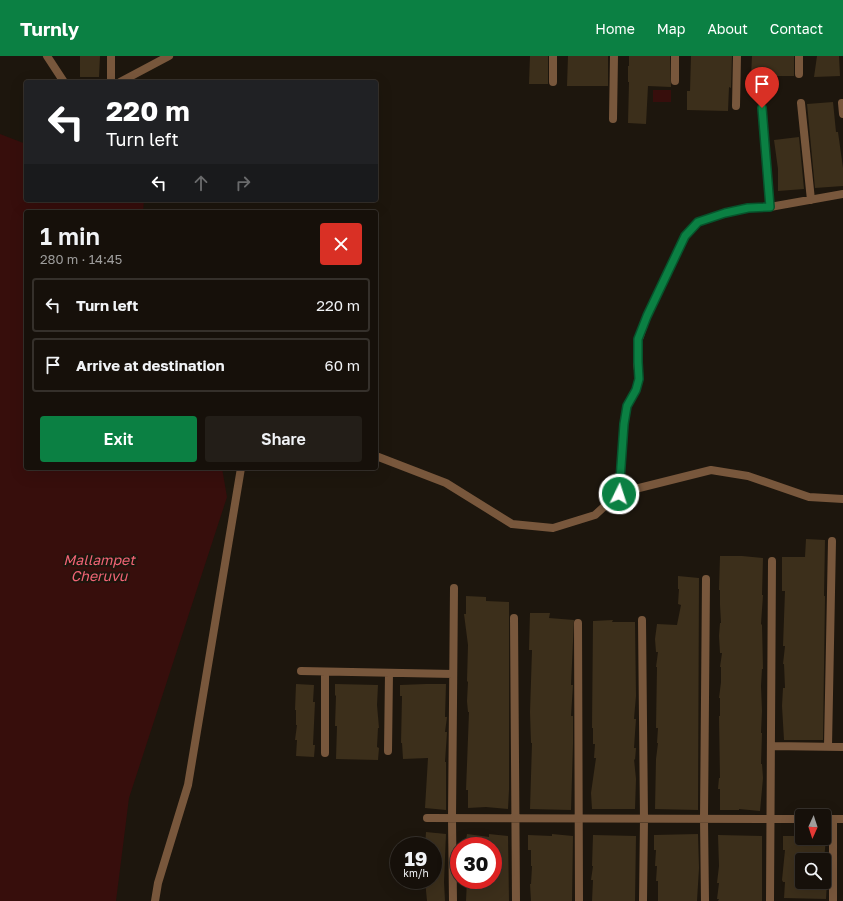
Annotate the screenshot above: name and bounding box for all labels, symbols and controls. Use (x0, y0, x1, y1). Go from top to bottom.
text: Turnly (20, 17, 79, 40)
text: Home (595, 20, 635, 37)
text: Map (657, 20, 685, 37)
text: About (707, 20, 748, 37)
text: Contact (770, 20, 823, 37)
pin (745, 67, 779, 108)
icon: arrive (751, 73, 773, 95)
text: 220 m (106, 94, 190, 127)
icon: left (40, 96, 92, 148)
text: Turn left (106, 128, 179, 150)
icon: left (148, 172, 170, 194)
icon: ahead (190, 172, 212, 194)
icon: right (232, 172, 254, 194)
text: 1 min (40, 221, 100, 250)
button: close (320, 223, 362, 265)
text: 280 m · 14:45 (40, 251, 122, 267)
icon: left (42, 294, 64, 316)
text: Turn left (76, 296, 138, 314)
text: 220 m (316, 296, 360, 314)
icon: arrive (42, 354, 64, 376)
text: Arrive at destination (76, 356, 225, 374)
text: 60 m (325, 356, 360, 374)
button: Exit (40, 416, 197, 462)
button: Share (205, 416, 362, 462)
position arrow (598, 473, 640, 515)
water label: Mallampet Cheruvu (63, 551, 136, 584)
north arrow (795, 809, 831, 845)
map controls (795, 809, 831, 889)
speed limit sign: 30 (450, 837, 502, 889)
text: 19 (404, 846, 427, 870)
button: search (795, 853, 831, 889)
text: km/h (403, 867, 429, 879)

